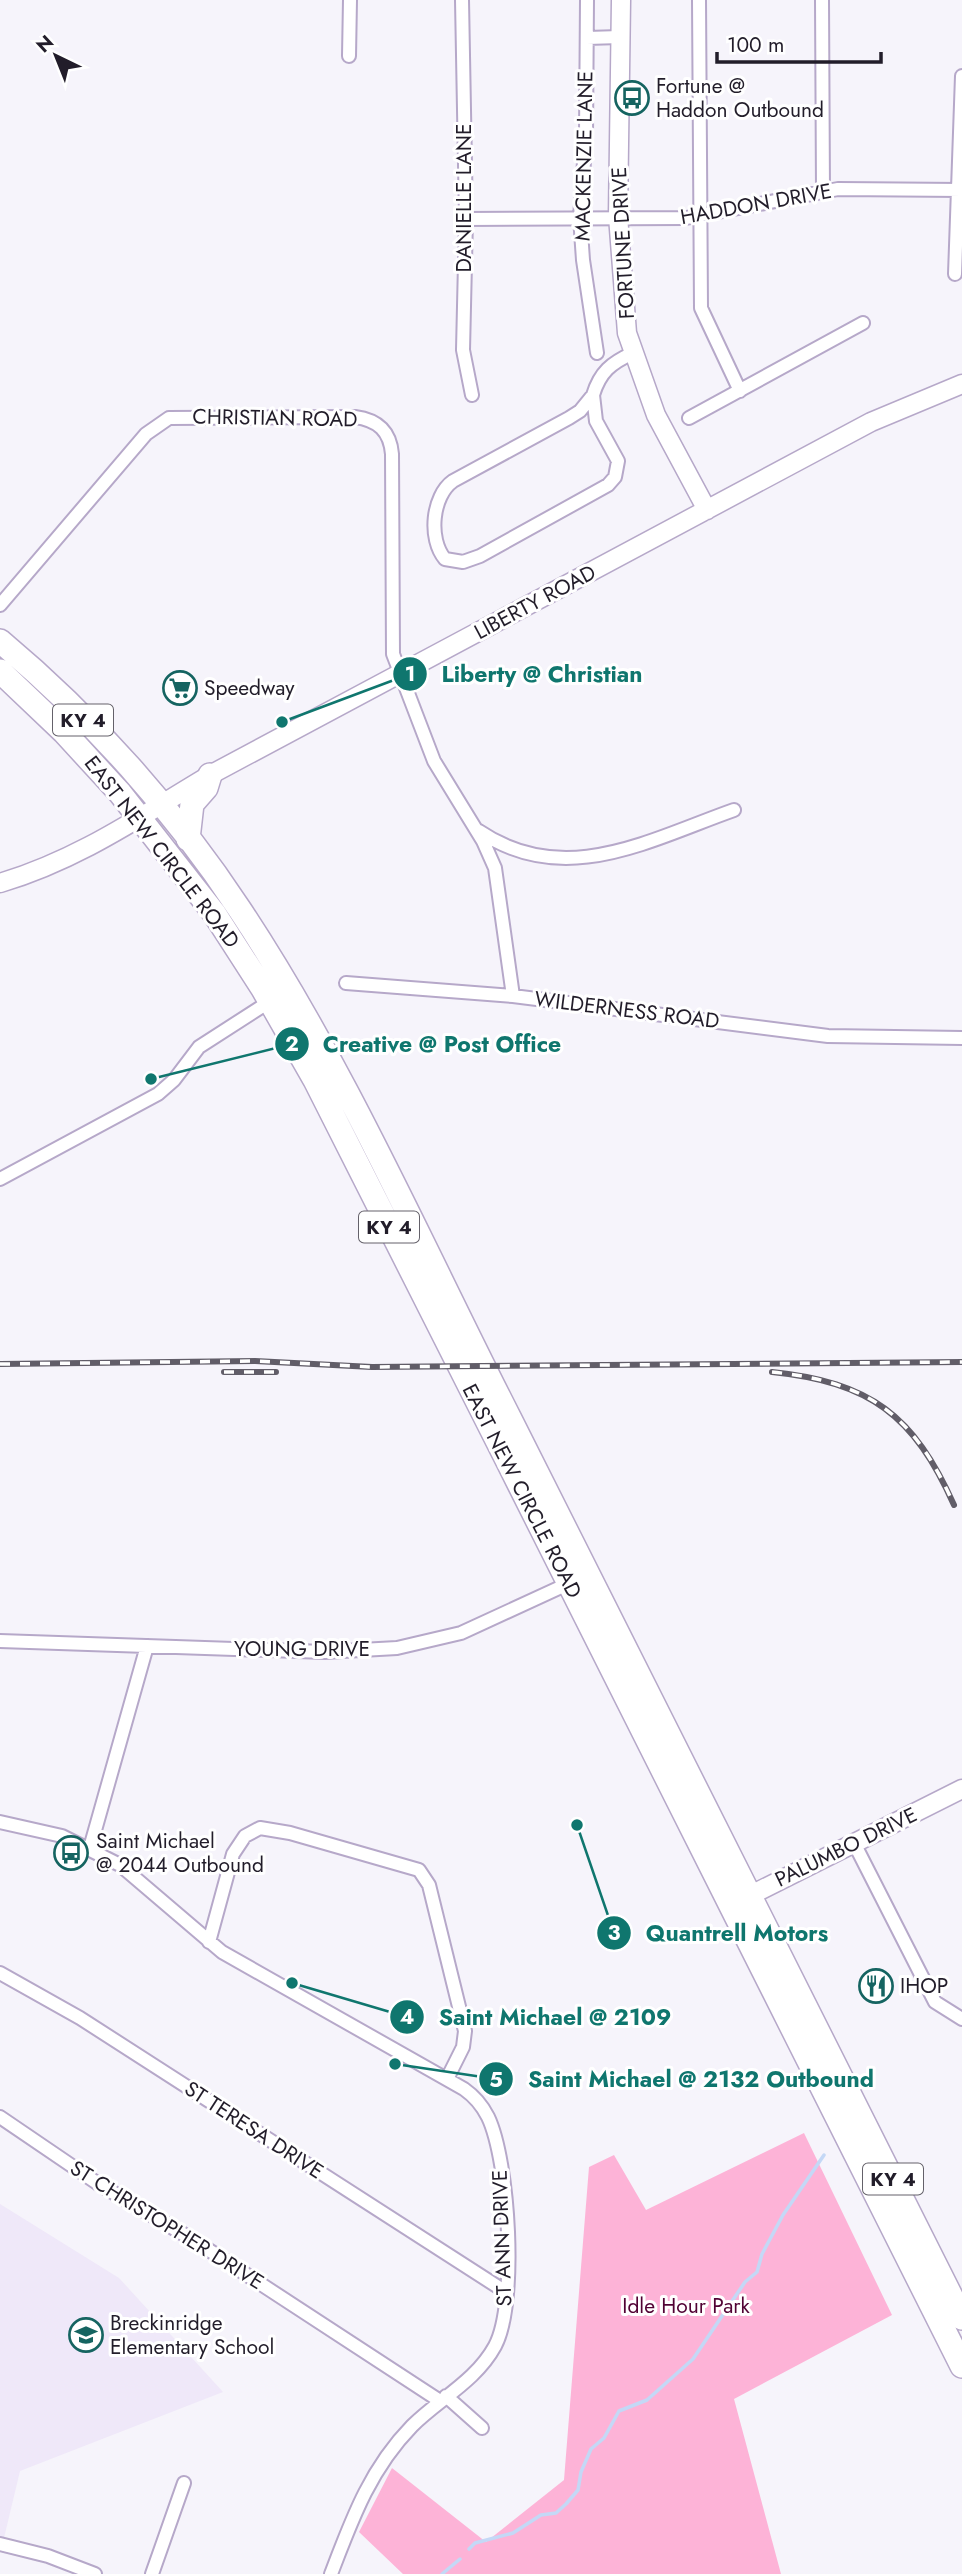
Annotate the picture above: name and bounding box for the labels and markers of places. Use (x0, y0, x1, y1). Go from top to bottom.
place label: Fortune @ Haddon Outbound (656, 71, 824, 125)
bus stop icon: Fortune @ Haddon Outbound (613, 79, 651, 117)
callout: Liberty @ Christian (393, 652, 657, 696)
supermarket icon: Speedway (161, 669, 199, 707)
place label: Speedway (204, 673, 295, 703)
callout: Creative @ Post Office (274, 1022, 576, 1066)
place label: Saint Michael @ 2044 Outbound (96, 1826, 264, 1880)
bus stop icon: Saint Michael @ 2044 Outbound (52, 1834, 90, 1872)
callout: Quantrell Motors (596, 1911, 842, 1955)
restaurant icon: IHOP (857, 1967, 895, 2005)
place label: IHOP (900, 1971, 948, 2001)
callout: Saint Michael @ 2109 (390, 1995, 685, 2039)
callout: Saint Michael @ 2132 Outbound (479, 2057, 888, 2101)
place label: Breckinridge Elementary School (110, 2308, 274, 2362)
school or university icon: Breckinridge Elementary School (67, 2316, 105, 2354)

